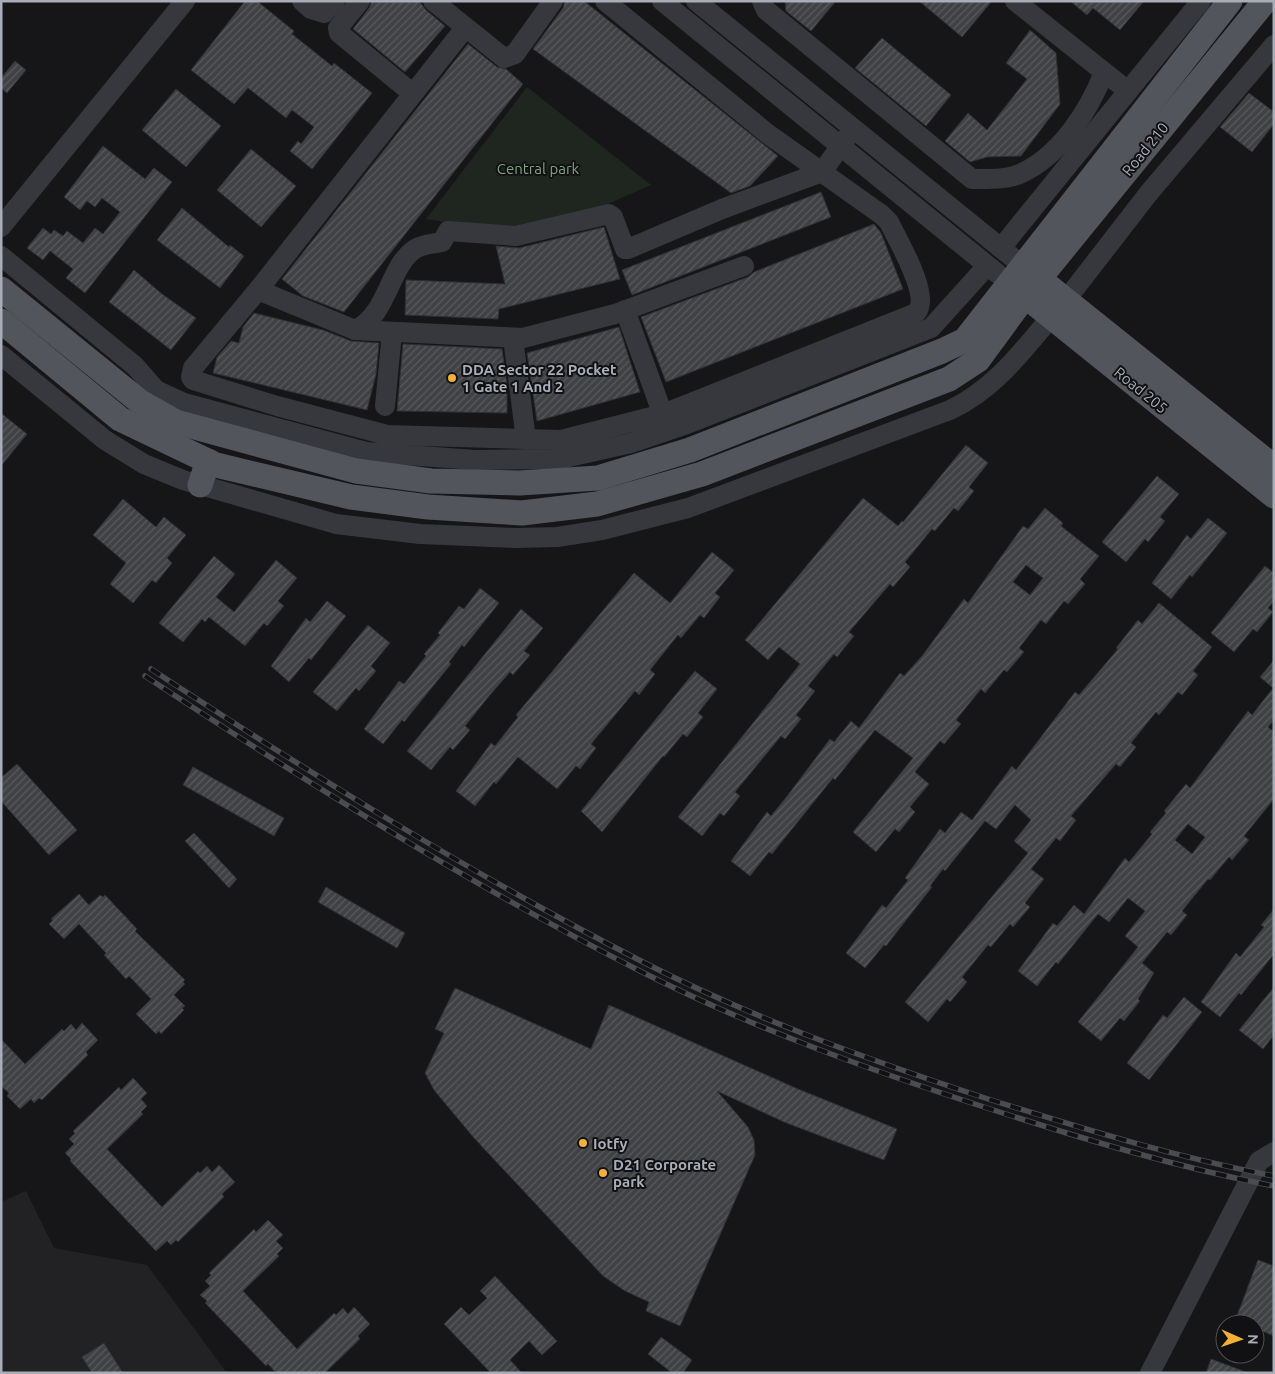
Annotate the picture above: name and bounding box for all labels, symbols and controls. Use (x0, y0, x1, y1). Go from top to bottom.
street label: Road 210 (1118, 119, 1172, 179)
park label: Central park (497, 160, 580, 177)
place label: DDA Sector 22 Pocket 1 Gate 1 And 2 (462, 361, 617, 395)
street label: Road 205 (1111, 363, 1171, 417)
marker: DDA Sector 22 Pocket 1 Gate 1 And 2 (446, 372, 458, 384)
place label: Iotfy (593, 1135, 628, 1152)
marker: Iotfy (577, 1137, 589, 1149)
place label: D21 Corporate park (613, 1156, 716, 1190)
marker: D21 Corporate park (597, 1167, 609, 1179)
north arrow (1215, 1314, 1265, 1364)
text: N (1245, 1334, 1261, 1345)

